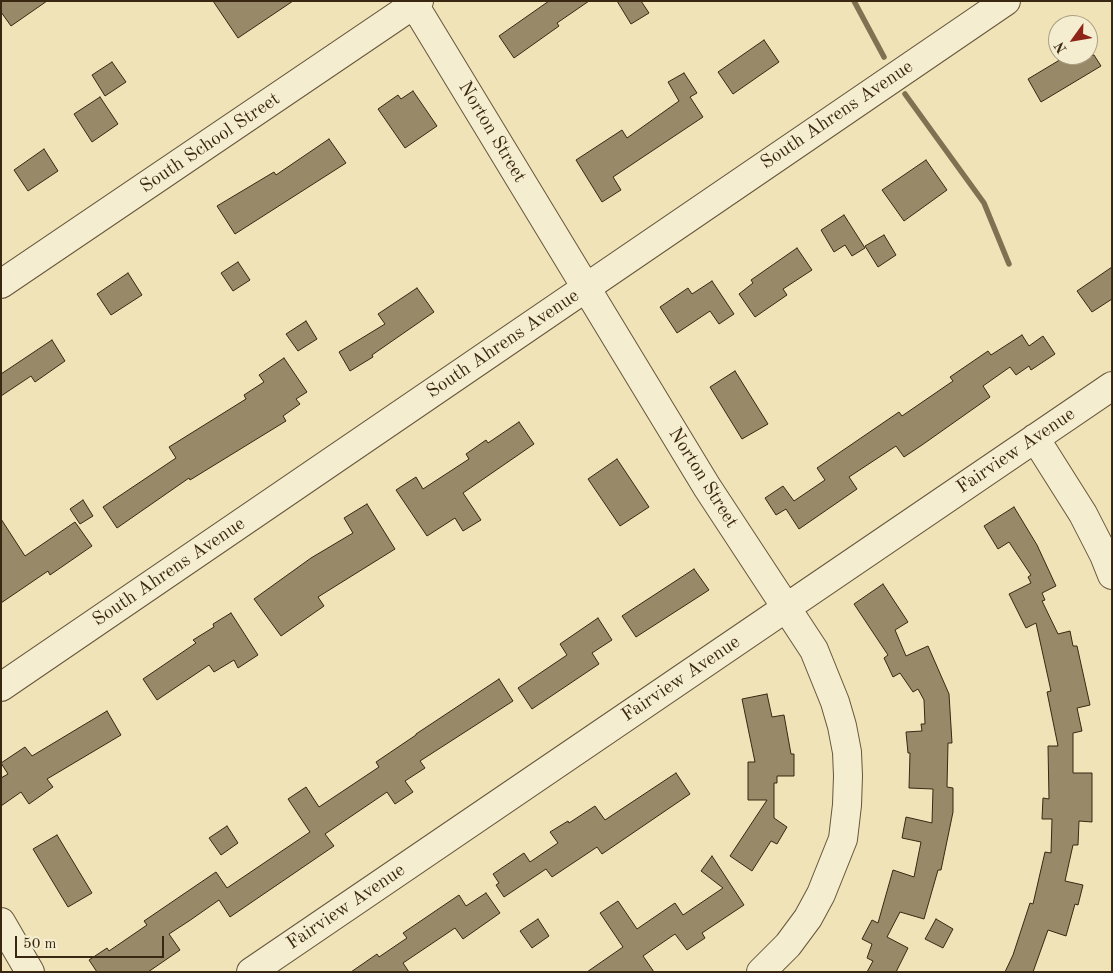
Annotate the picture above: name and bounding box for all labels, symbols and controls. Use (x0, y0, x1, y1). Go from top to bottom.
north arrow (1048, 15, 1098, 65)
text: N (1052, 39, 1070, 56)
street label: South Ahrens Avenue (756, 55, 918, 175)
street label: Norton Street (453, 77, 531, 187)
street label: South School Street (136, 88, 284, 198)
street label: South Ahrens Avenue (422, 284, 584, 404)
street label: Fairview Avenue (952, 403, 1080, 499)
street label: Norton Street (663, 424, 743, 532)
street label: South Ahrens Avenue (88, 512, 250, 632)
street label: Fairview Avenue (617, 631, 745, 727)
street label: Fairview Avenue (282, 859, 410, 955)
scale bar (18, 926, 166, 958)
text: 50 m (23, 937, 57, 952)

